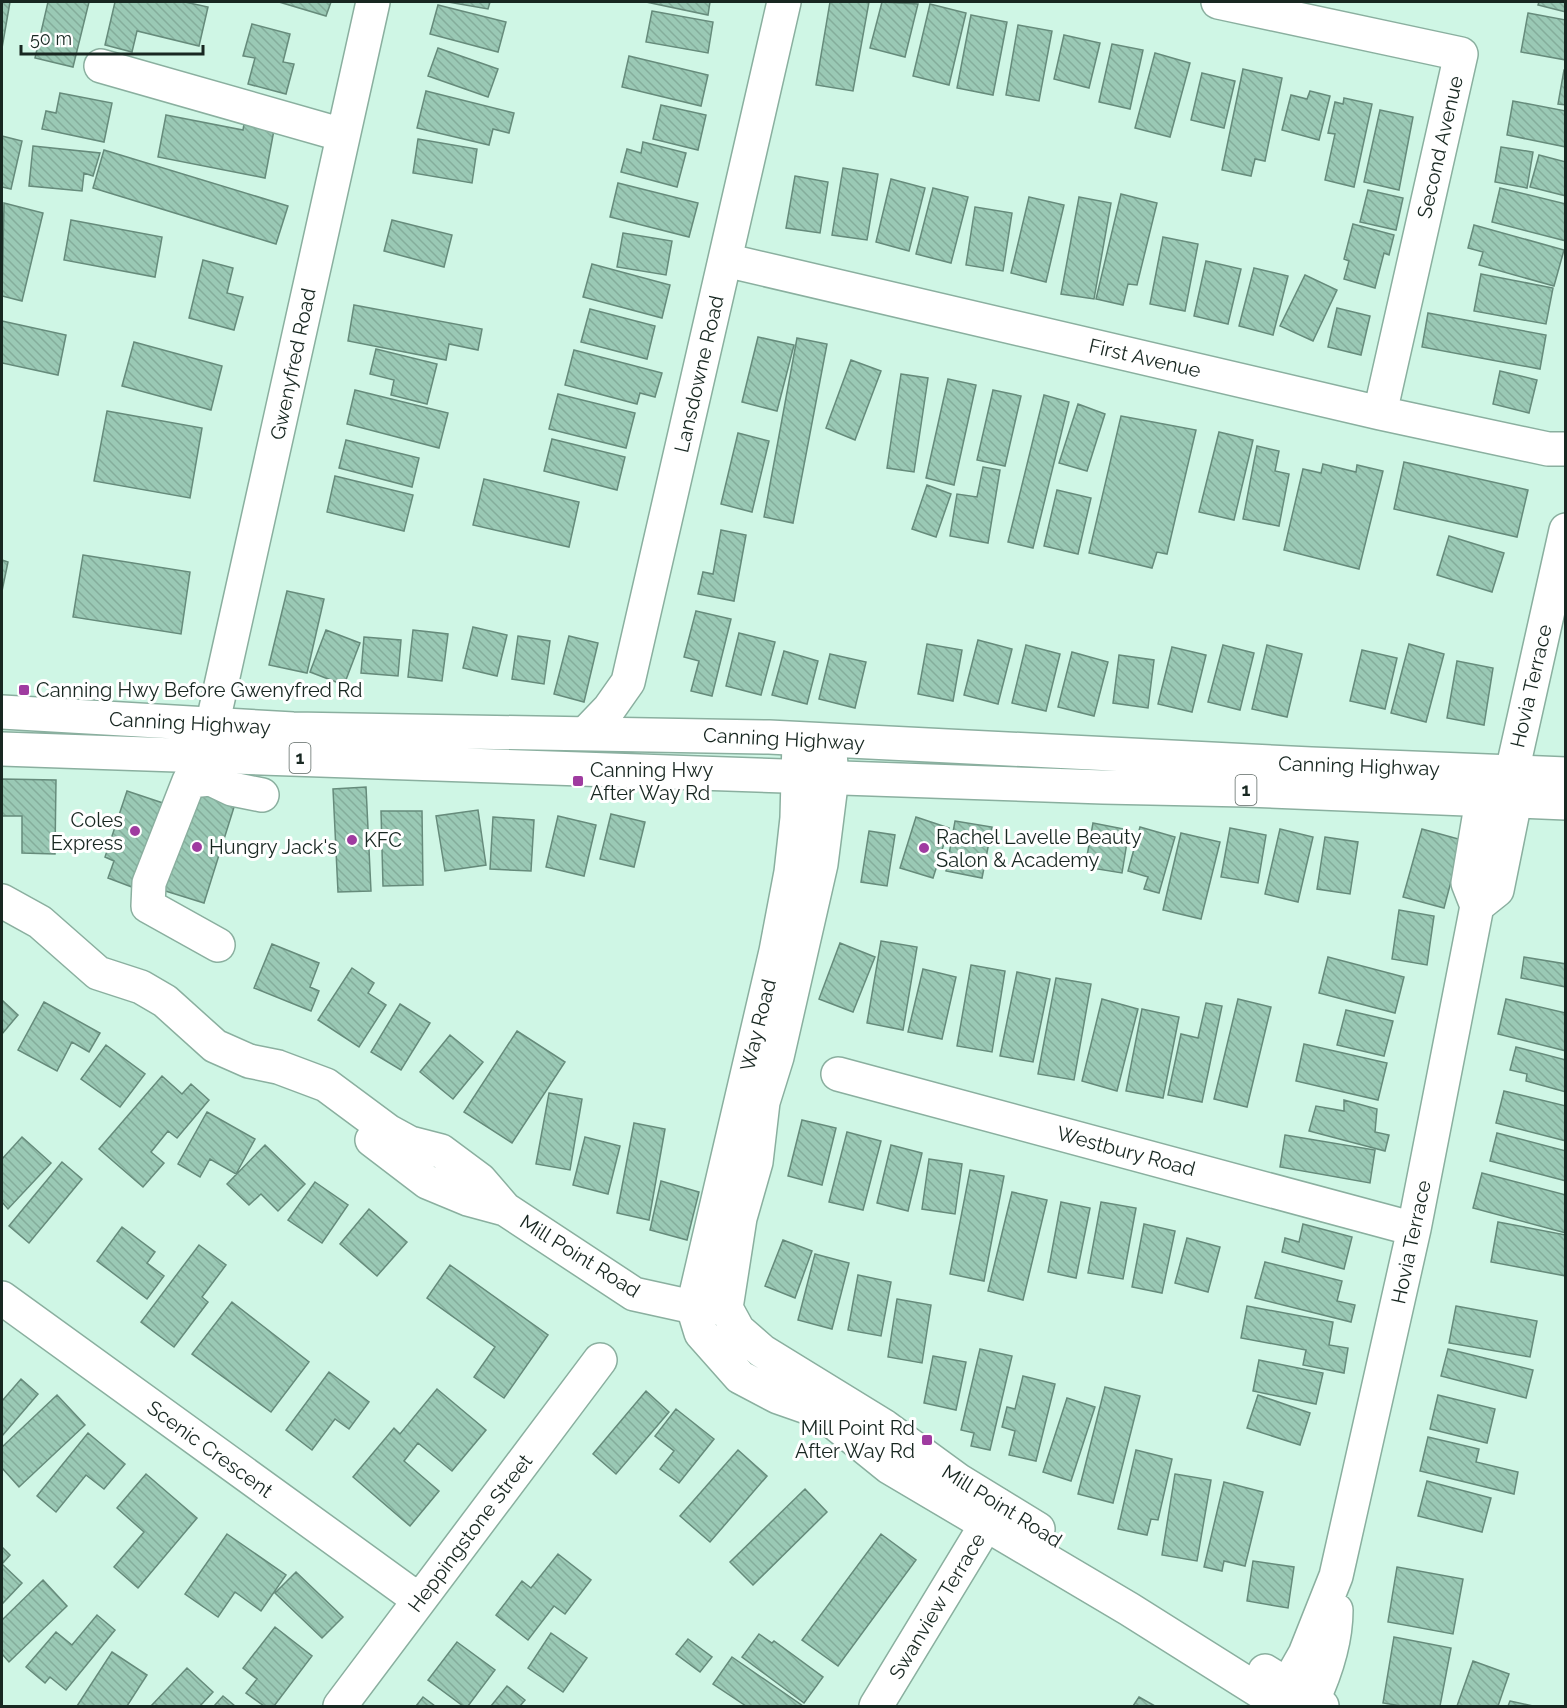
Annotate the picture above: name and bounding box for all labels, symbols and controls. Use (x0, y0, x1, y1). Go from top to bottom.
scale bar (21, 18, 202, 56)
text: 50 m (30, 28, 72, 49)
street label: Second Avenue (1412, 73, 1468, 221)
street label: Gwenyfred Road (265, 286, 321, 442)
street label: Lansdowne Road (669, 293, 729, 455)
street label: First Avenue (1087, 333, 1204, 383)
street label: Hovia Terrace (1505, 622, 1557, 750)
place label: Canning Hwy Before Gwenyfred Rd (36, 678, 362, 702)
marker: Canning Hwy Before Gwenyfred Rd (17, 683, 31, 697)
street label: Canning Highway (109, 707, 272, 739)
street label: Canning Highway (703, 723, 866, 755)
road number: 1 (290, 743, 310, 773)
street label: Canning Highway (1278, 751, 1440, 781)
place label: Canning Hwy After Way Rd (590, 758, 713, 805)
marker: Canning Hwy After Way Rd (571, 774, 585, 788)
road number: 1 (1236, 775, 1256, 805)
place label: Coles Express (51, 808, 123, 855)
marker: Coles Express (128, 824, 142, 838)
place label: Rachel Lavelle Beauty Salon & Academy (936, 825, 1142, 872)
place label: KFC (364, 828, 402, 852)
marker: KFC (345, 833, 359, 847)
place label: Hungry Jack's (209, 835, 337, 859)
marker: Hungry Jack's (190, 840, 204, 854)
marker: Rachel Lavelle Beauty Salon & Academy (917, 841, 931, 855)
street label: Way Road (735, 977, 781, 1073)
street label: Westbury Road (1054, 1121, 1198, 1181)
street label: Hovia Terrace (1386, 1178, 1436, 1306)
street label: Mill Point Road (515, 1209, 645, 1303)
street label: Scenic Crescent (142, 1395, 278, 1503)
place label: Mill Point Rd After Way Rd (795, 1416, 915, 1463)
marker: Mill Point Rd After Way Rd (920, 1433, 934, 1447)
street label: Heppingstone Street (403, 1449, 537, 1617)
street label: Mill Point Road (937, 1459, 1067, 1553)
street label: Swanview Terrace (884, 1528, 990, 1683)

